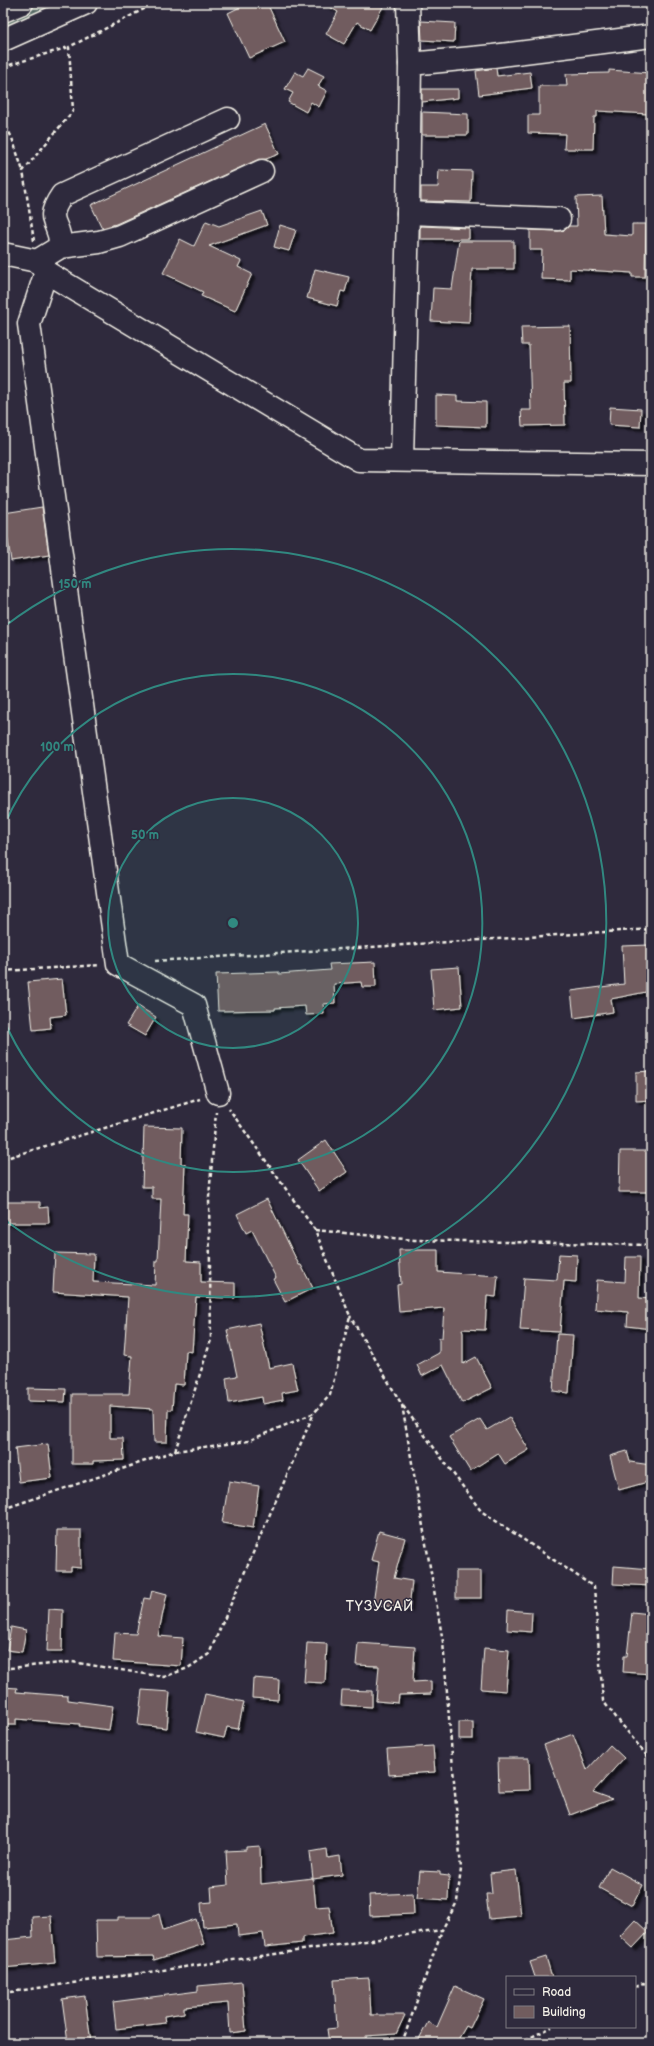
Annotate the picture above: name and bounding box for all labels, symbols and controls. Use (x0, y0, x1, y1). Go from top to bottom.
text: 150 m (59, 577, 91, 592)
text: 100 m (40, 740, 74, 755)
text: 50 m (131, 828, 159, 843)
centre of rings (226, 916, 240, 930)
district label: ТҮЗУСАЙ (346, 1598, 414, 1615)
legend (506, 1976, 636, 2028)
text: Road (542, 1985, 571, 2000)
text: Building (542, 2005, 586, 2020)

